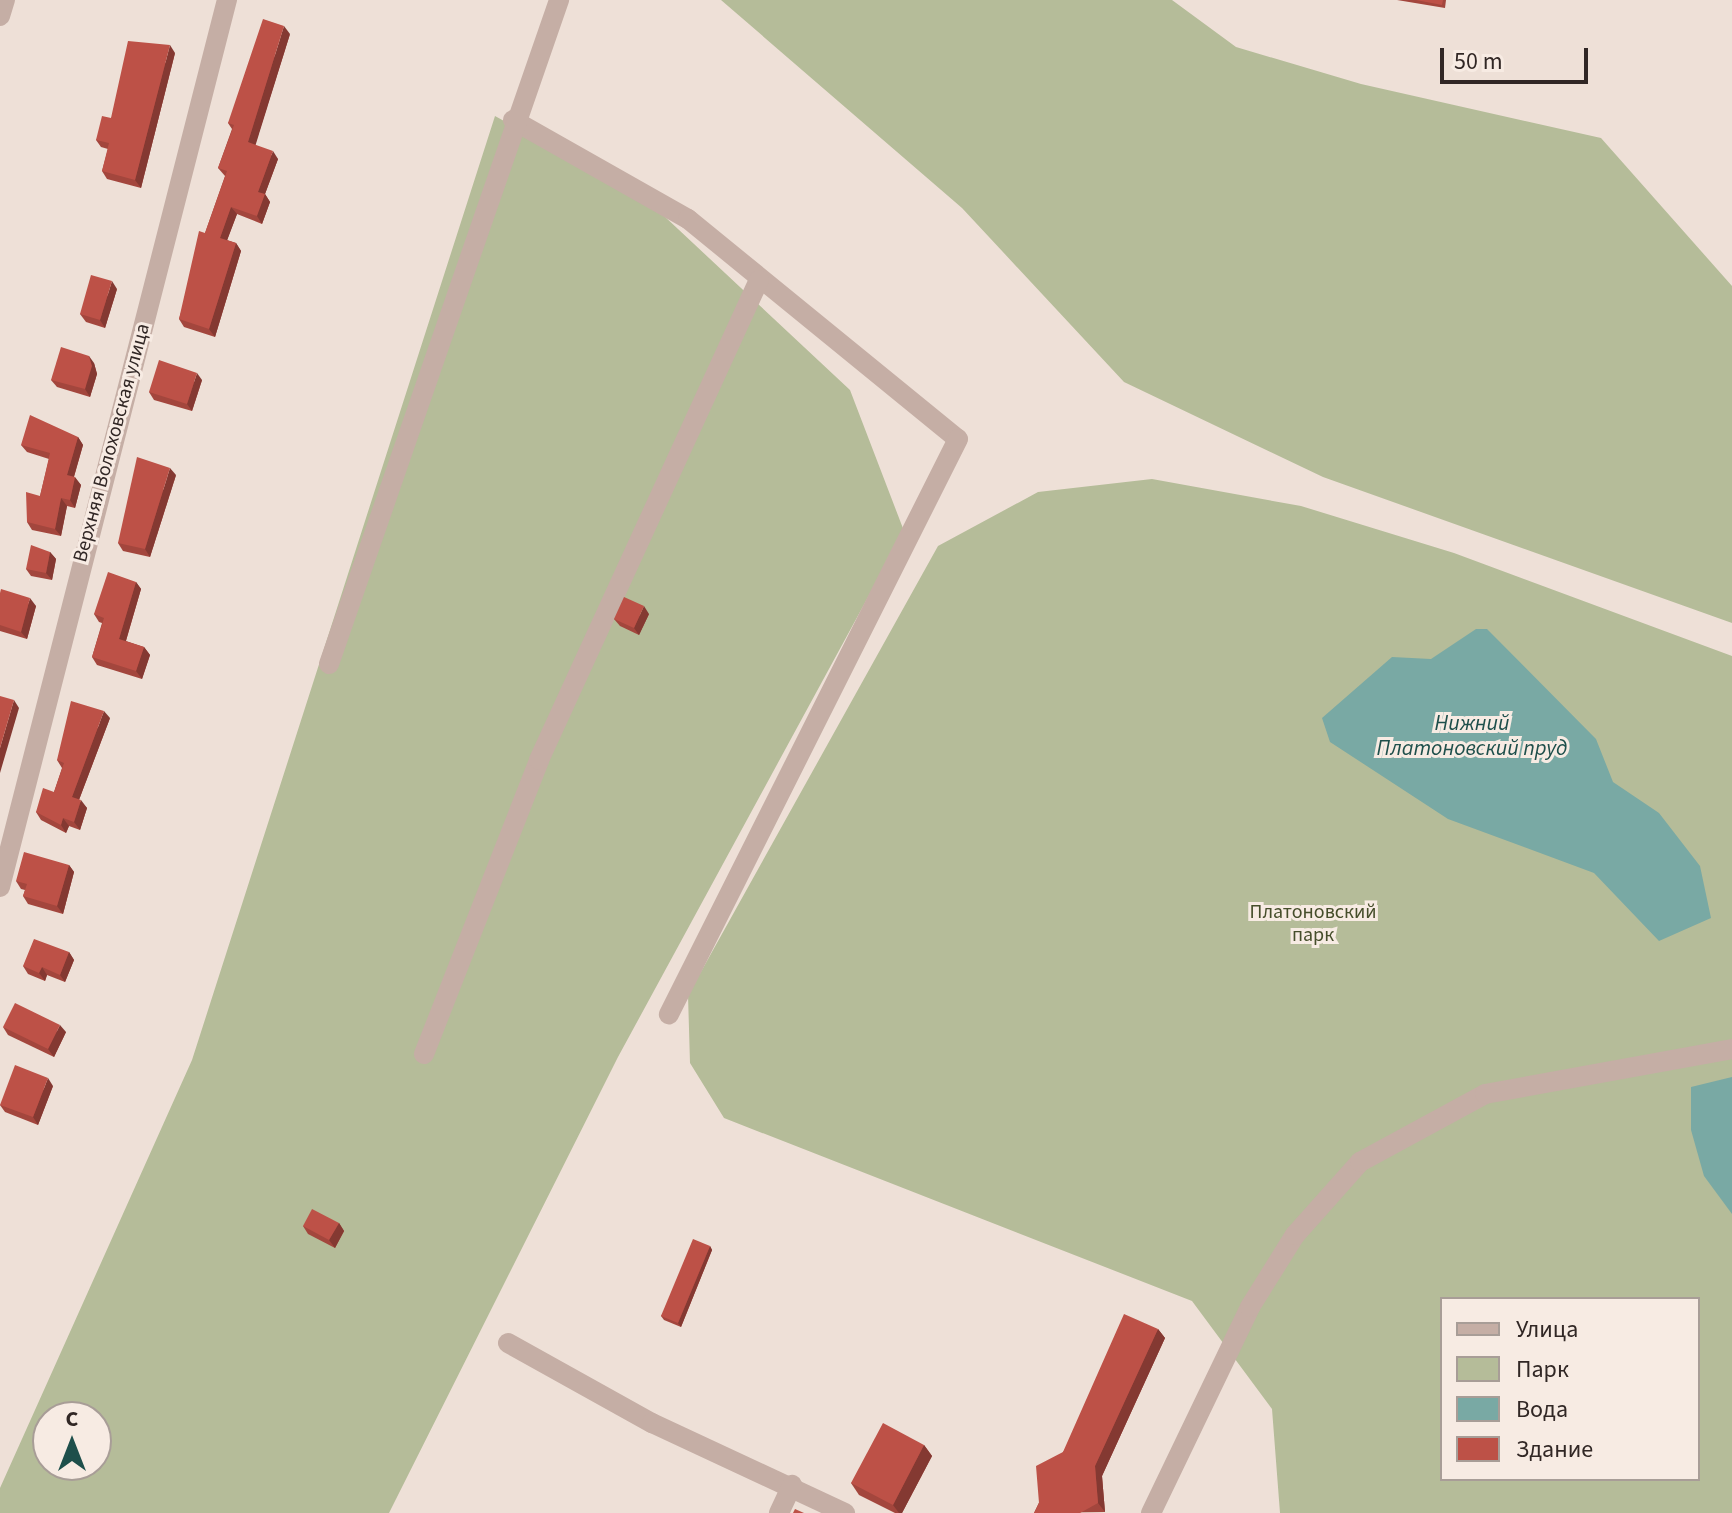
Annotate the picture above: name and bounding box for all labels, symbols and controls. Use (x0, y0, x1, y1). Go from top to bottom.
scale bar (1444, 32, 1592, 82)
text: 50 m (1454, 44, 1503, 79)
street label: Верхняя Волоховская улица (69, 321, 155, 565)
water label: Нижний Платоновский пруд (1377, 710, 1567, 762)
park label: Платоновский парк (1250, 900, 1376, 947)
legend (1440, 1297, 1700, 1481)
text: Улица (1516, 1312, 1578, 1347)
text: Парк (1516, 1352, 1569, 1387)
text: Вода (1516, 1392, 1568, 1427)
north arrow (32, 1401, 112, 1481)
text: С (66, 1403, 78, 1435)
text: Здание (1516, 1432, 1593, 1467)

